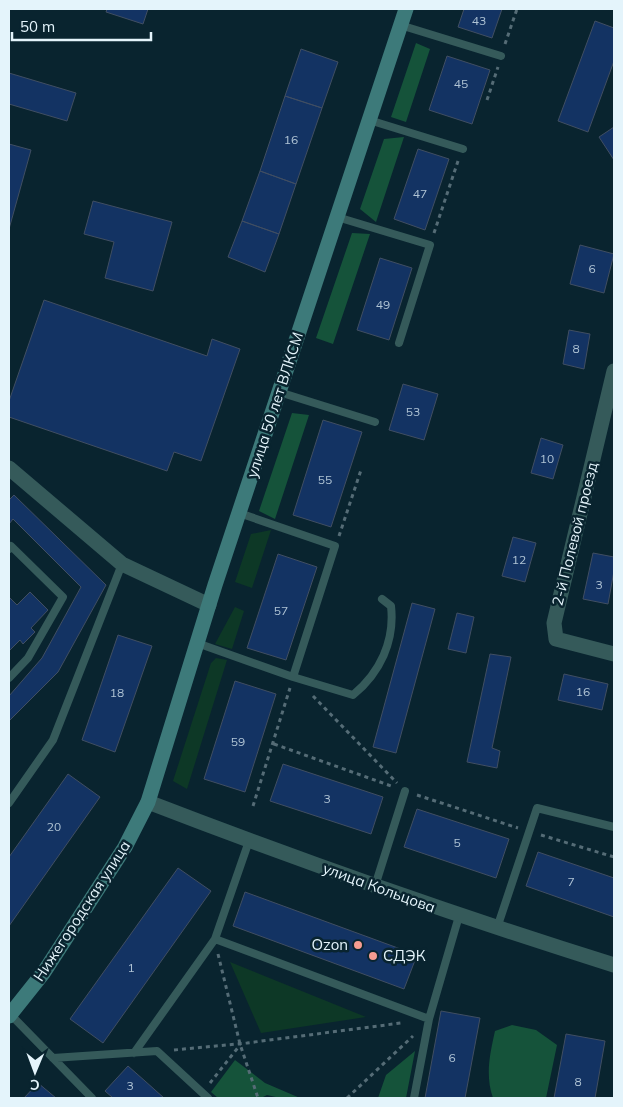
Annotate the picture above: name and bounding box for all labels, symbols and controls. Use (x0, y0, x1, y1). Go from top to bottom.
scale bar (12, 10, 151, 42)
house number: 43 (472, 13, 486, 28)
text: 50 m (20, 17, 55, 36)
house number: 45 (454, 76, 468, 91)
house number: 16 (284, 132, 298, 147)
house number: 47 (413, 186, 427, 201)
house number: 6 (588, 261, 596, 276)
house number: 49 (376, 297, 390, 312)
street label: улица 50 лет ВЛКСМ (242, 330, 307, 480)
house number: 8 (572, 341, 580, 356)
house number: 53 (406, 404, 420, 419)
house number: 10 (540, 451, 554, 466)
street label: 2-й Полевой проезд (547, 460, 602, 608)
house number: 55 (318, 472, 332, 487)
house number: 12 (512, 552, 526, 567)
house number: 3 (595, 577, 603, 592)
house number: 57 (274, 603, 288, 618)
house number: 16 (576, 684, 590, 699)
house number: 18 (110, 685, 124, 700)
house number: 59 (231, 734, 245, 749)
house number: 3 (323, 791, 331, 806)
house number: 20 (47, 819, 61, 834)
house number: 5 (453, 835, 461, 850)
street label: Нижегородская улица (29, 837, 134, 985)
street label: улица Кольцова (320, 858, 438, 917)
house number: 7 (567, 874, 575, 889)
place label: Ozon (311, 935, 348, 954)
marker: Ozon (352, 939, 364, 951)
place label: СДЭК (383, 946, 426, 965)
marker: СДЭК (367, 950, 379, 962)
house number: 1 (127, 960, 135, 975)
north arrow (10, 1047, 60, 1097)
house number: 6 (448, 1050, 456, 1065)
house number: 8 (574, 1074, 582, 1089)
text: С (30, 1076, 40, 1094)
house number: 3 (126, 1078, 134, 1093)

